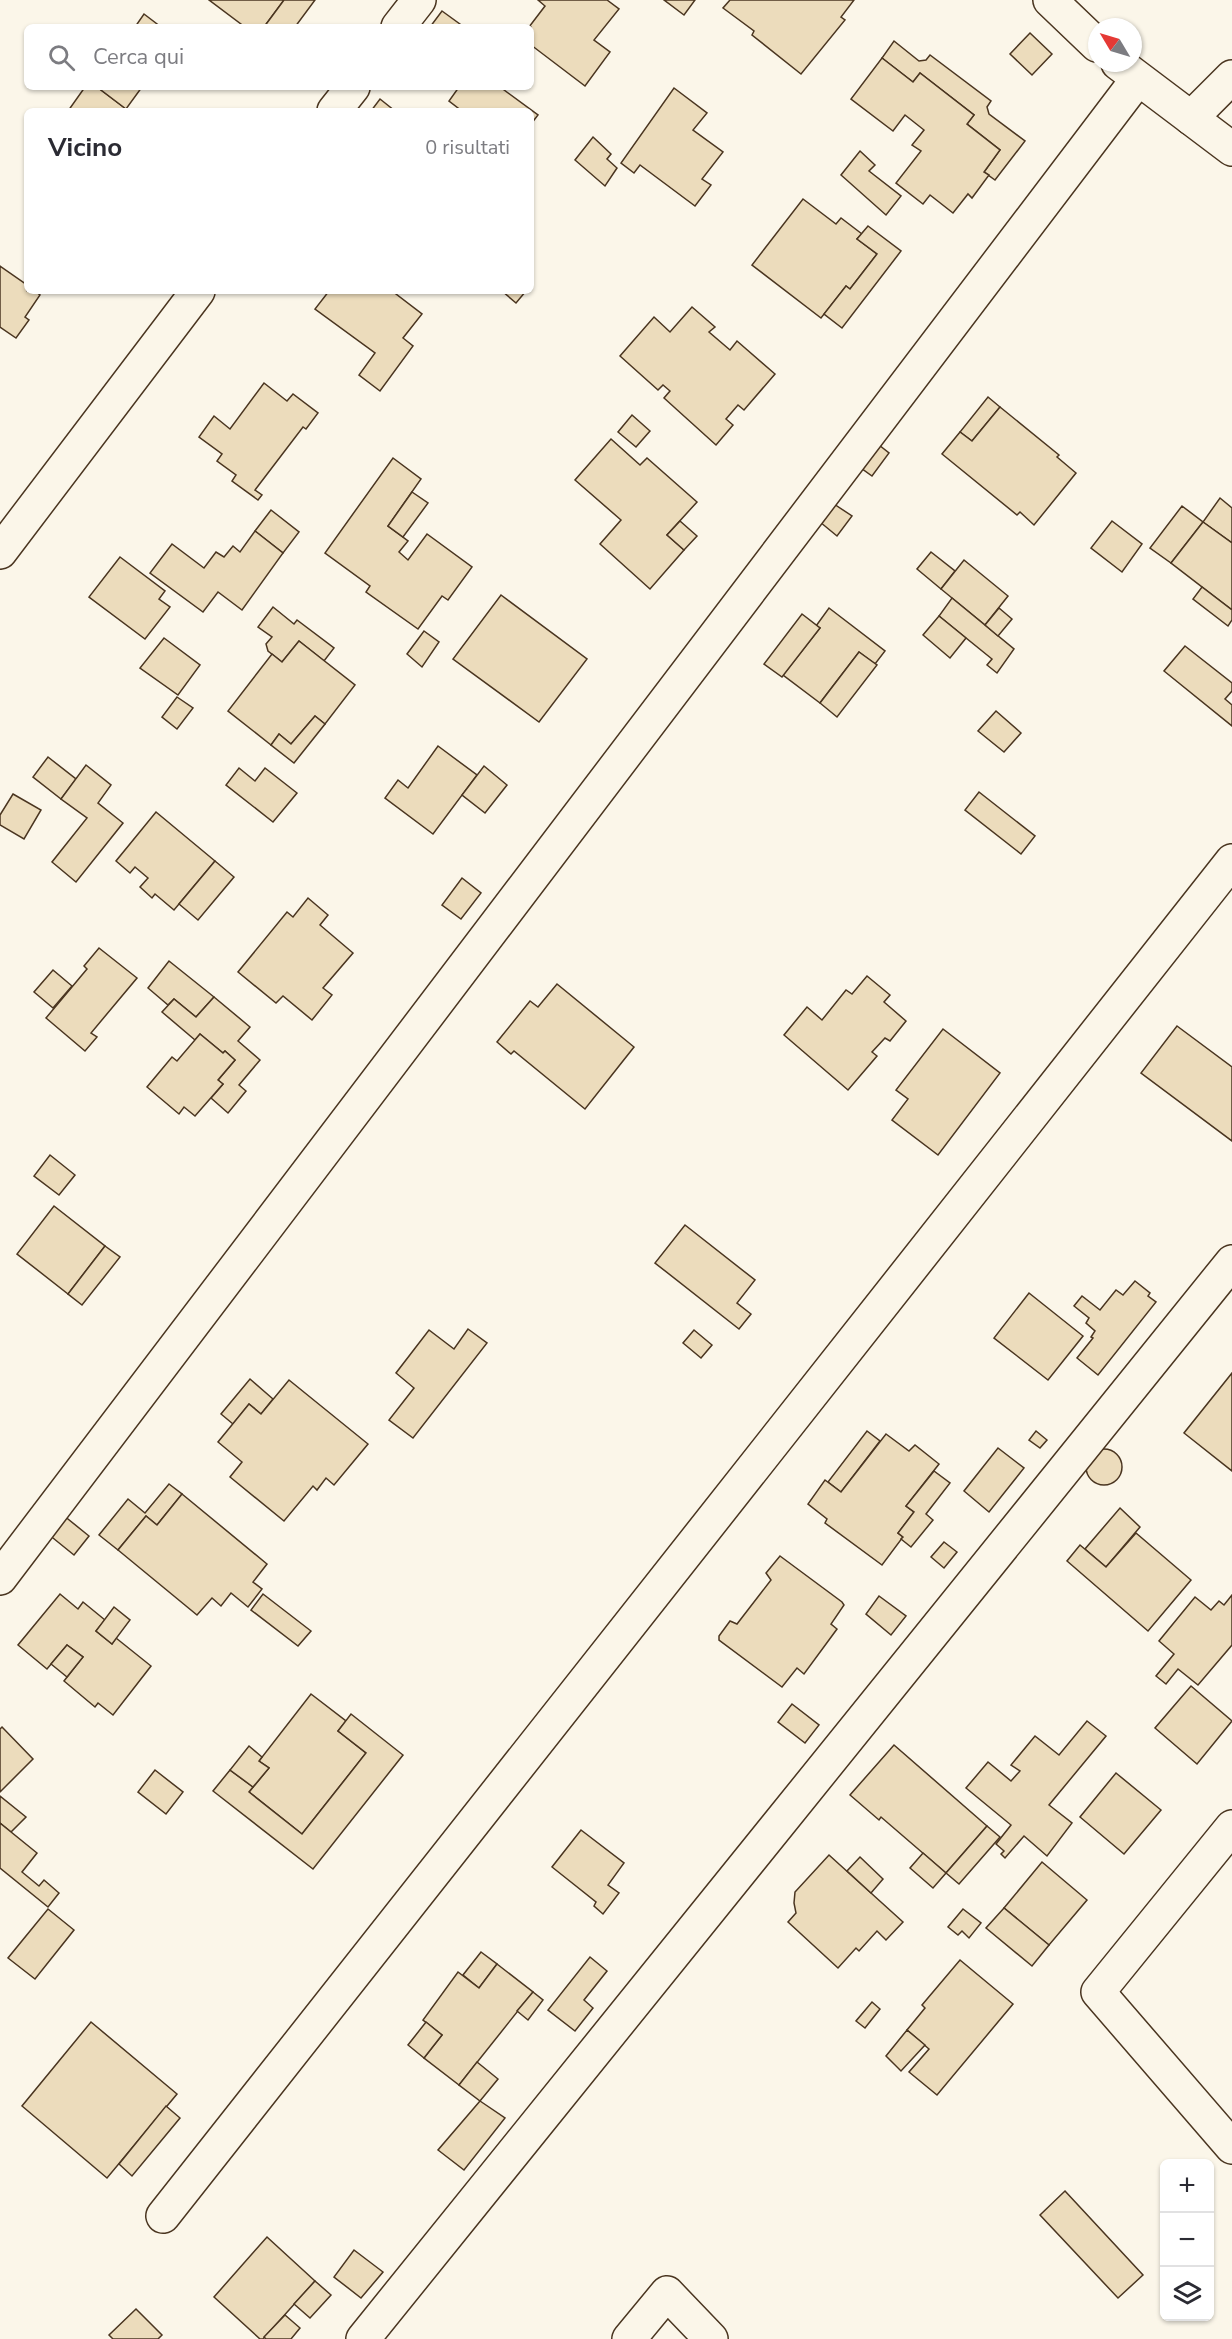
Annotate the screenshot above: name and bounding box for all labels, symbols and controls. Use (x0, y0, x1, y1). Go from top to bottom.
north arrow (1088, 18, 1142, 72)
search box (24, 24, 534, 90)
icon: search (45, 41, 78, 74)
text: Cerca qui (93, 42, 184, 72)
text: Vicino (48, 130, 122, 165)
text: 0 risultati (425, 134, 510, 161)
map controls (1160, 2159, 1214, 2321)
button: + (1160, 2159, 1214, 2213)
button: − (1160, 2213, 1214, 2267)
button: layers (1160, 2267, 1214, 2321)

